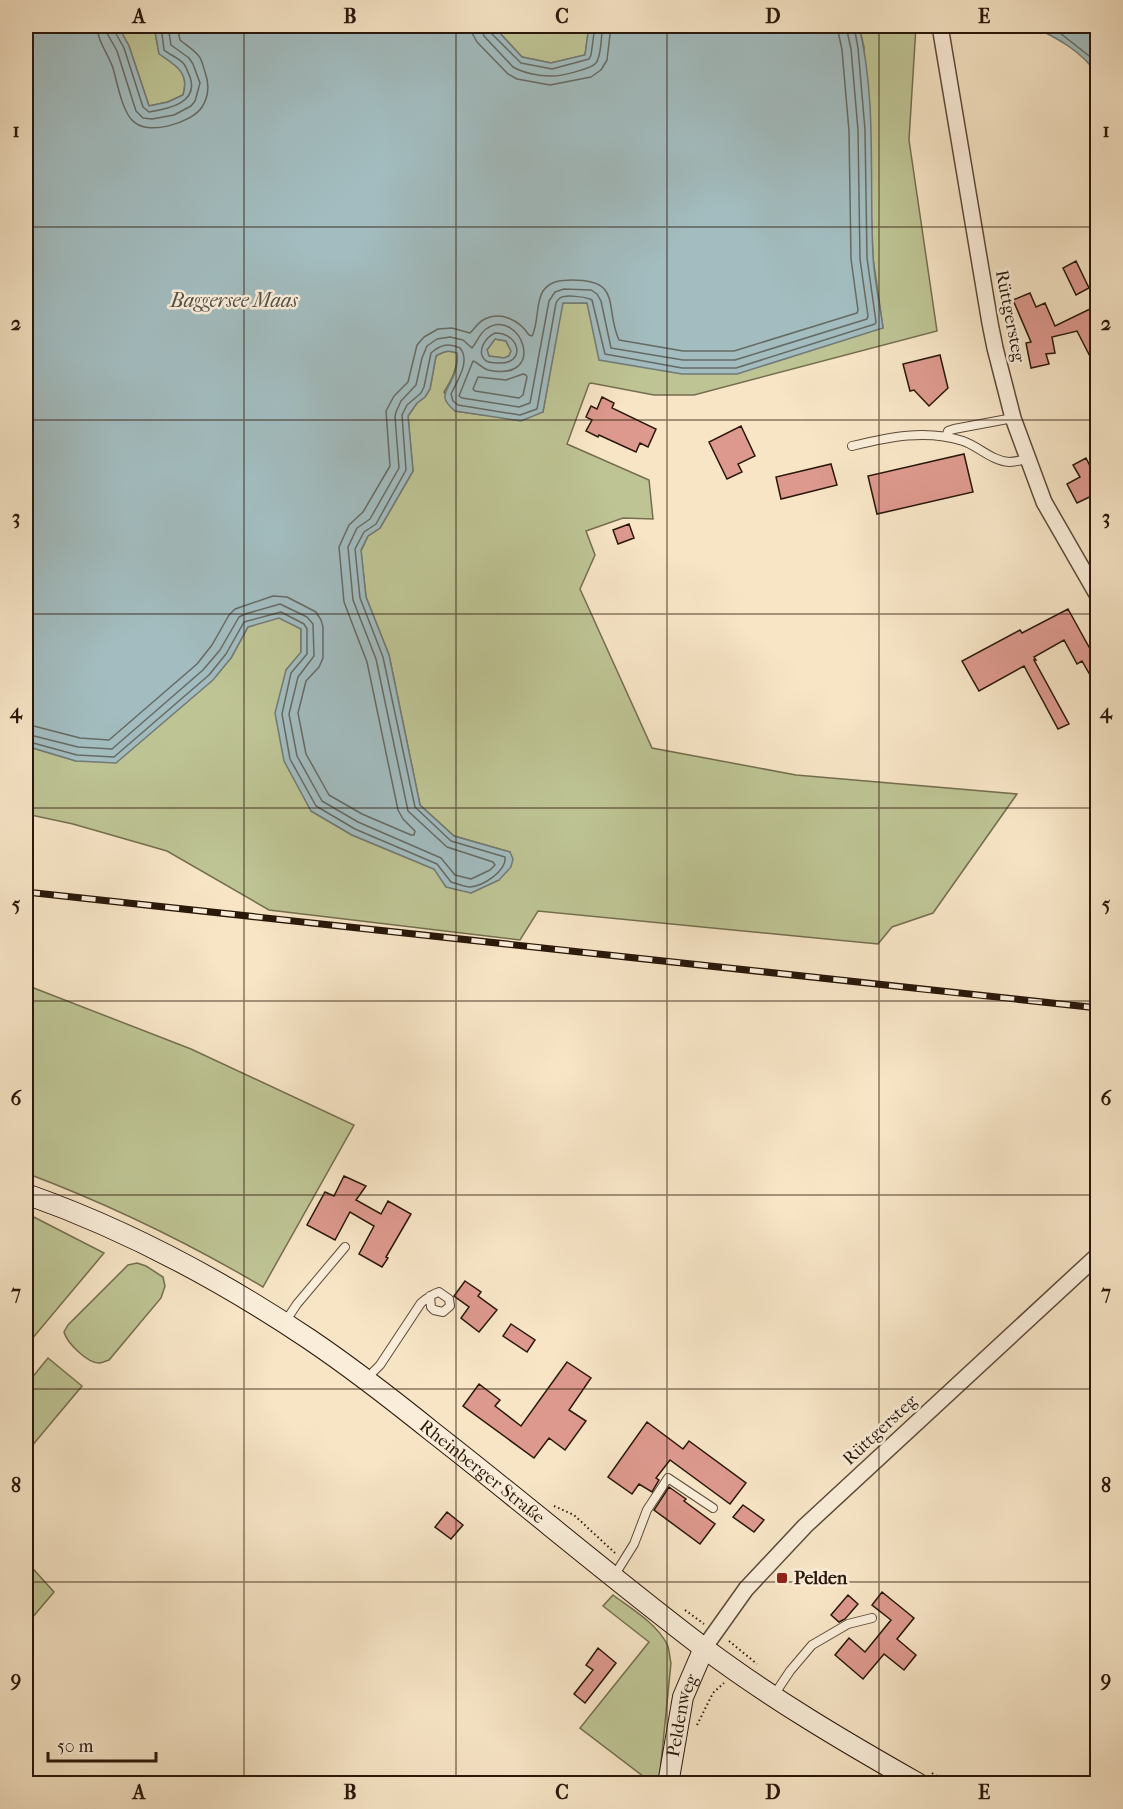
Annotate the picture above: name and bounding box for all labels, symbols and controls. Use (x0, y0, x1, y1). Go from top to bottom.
text: A (131, 5, 147, 28)
text: B (343, 5, 357, 28)
text: C (555, 5, 569, 28)
text: D (765, 5, 781, 28)
text: E (978, 5, 990, 28)
text: 1 (12, 119, 20, 142)
text: 1 (1102, 119, 1110, 142)
street label: Rüttgersteg (991, 268, 1029, 364)
water label: Baggersee Maas (169, 289, 299, 312)
text: 2 (11, 312, 21, 335)
text: 2 (1101, 312, 1111, 335)
text: 3 (12, 506, 20, 529)
text: 3 (1102, 506, 1110, 529)
text: 4 (9, 700, 23, 724)
text: 4 (1099, 700, 1113, 724)
text: 5 (12, 893, 21, 916)
text: 5 (1102, 893, 1111, 916)
text: 6 (11, 1087, 23, 1110)
text: 6 (1101, 1087, 1113, 1110)
text: 7 (10, 1281, 21, 1304)
text: 7 (1100, 1281, 1111, 1304)
street label: Rüttgersteg (839, 1390, 922, 1470)
street label: Rheinberger Straße (415, 1415, 549, 1528)
text: 8 (11, 1474, 21, 1497)
text: 8 (1101, 1474, 1111, 1497)
place label: Pelden (794, 1568, 848, 1589)
marker: Pelden (775, 1571, 789, 1585)
text: 9 (10, 1668, 21, 1691)
text: 9 (1100, 1668, 1111, 1691)
street label: Peldenweg (662, 1670, 702, 1758)
scale bar (48, 1725, 156, 1763)
text: 50 m (57, 1736, 94, 1757)
text: A (131, 1781, 147, 1804)
text: B (343, 1781, 357, 1804)
text: C (555, 1781, 569, 1804)
text: D (765, 1781, 781, 1804)
text: E (978, 1781, 990, 1804)

